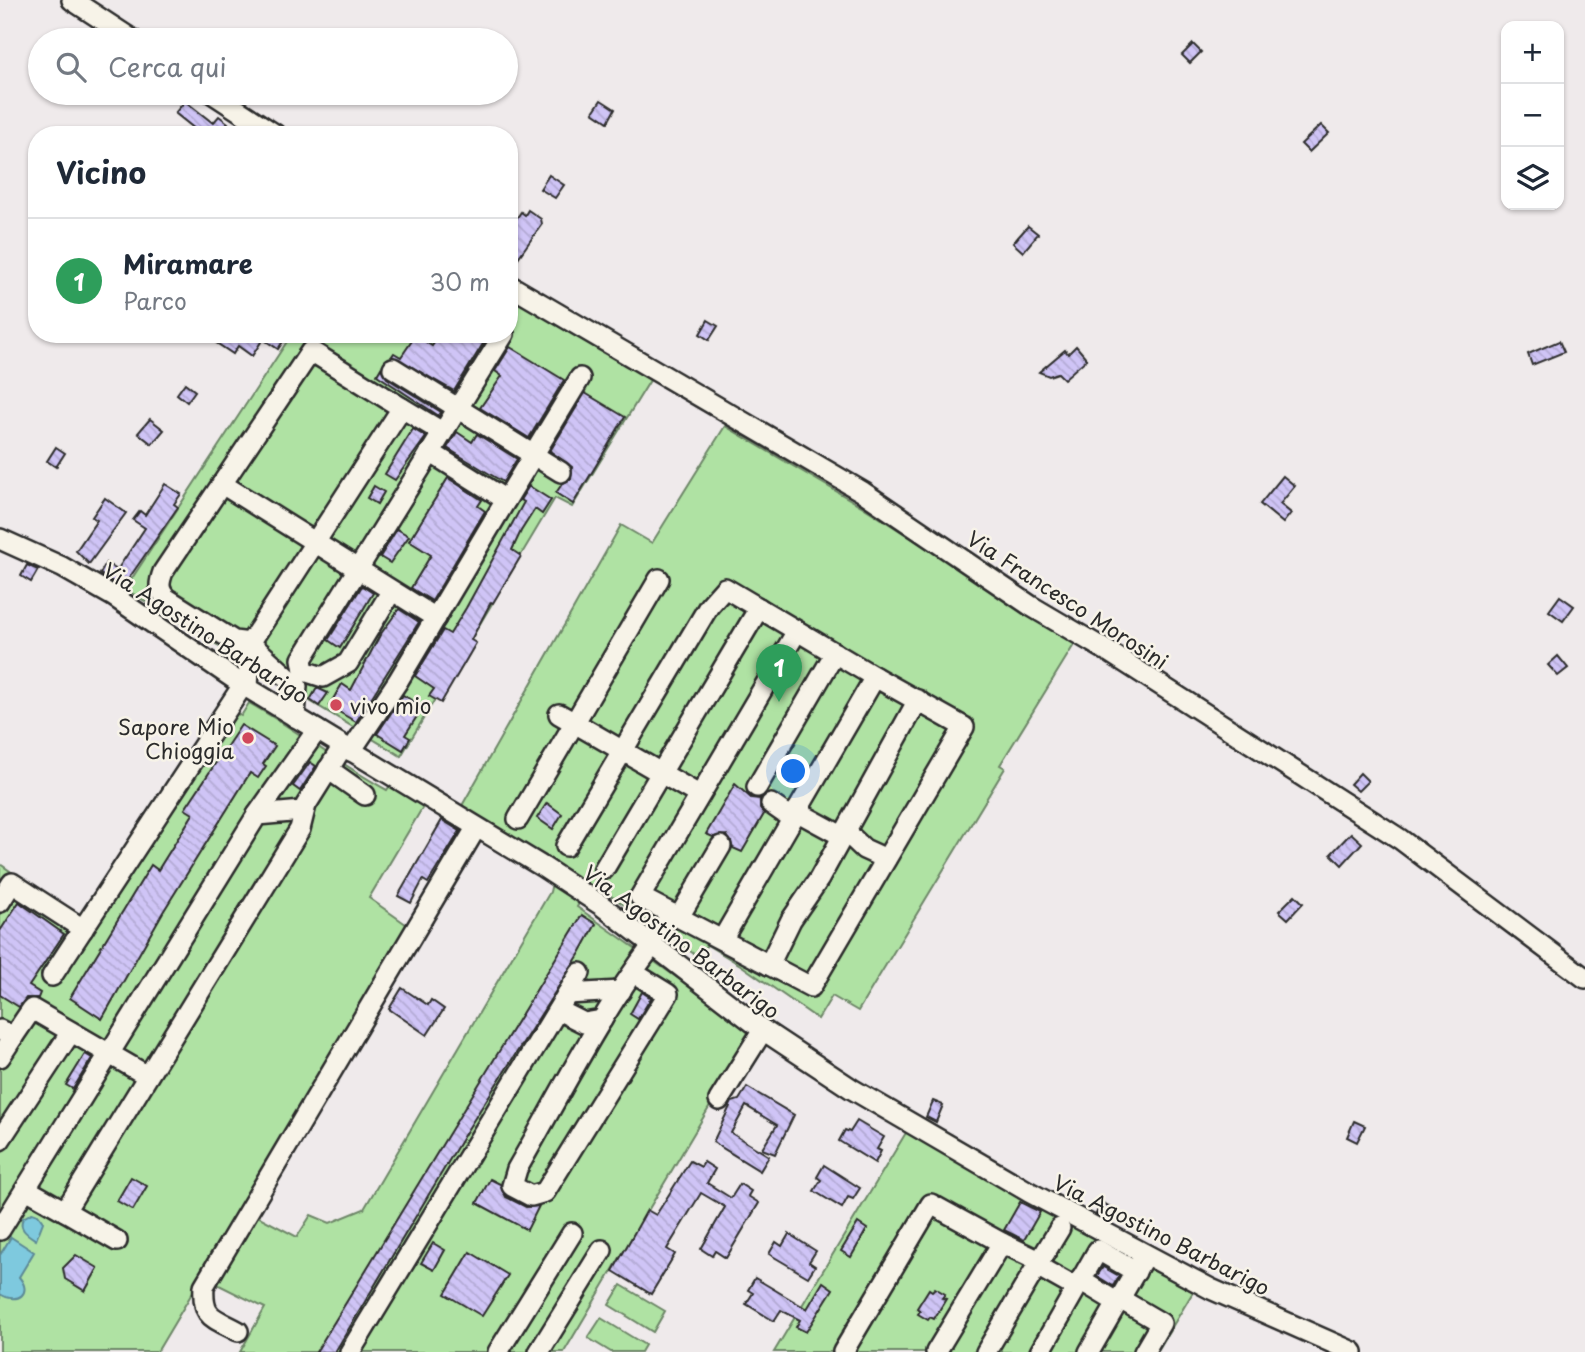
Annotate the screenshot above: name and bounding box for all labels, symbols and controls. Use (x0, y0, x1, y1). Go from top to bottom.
map controls (1501, 21, 1564, 210)
button: + (1501, 21, 1564, 84)
search box (28, 28, 518, 105)
text: Cerca qui (108, 47, 227, 86)
icon: search (52, 48, 90, 86)
button: − (1501, 84, 1564, 147)
button: layers (1501, 147, 1564, 210)
text: Vicino (56, 149, 146, 194)
text: Miramare (123, 244, 253, 283)
text: 1 (74, 264, 85, 299)
text: 30 m (429, 264, 490, 299)
text: Parco (123, 283, 187, 318)
street label: Via Francesco Morosini (961, 522, 1175, 676)
street label: Via Agostino Barbarigo (97, 553, 315, 711)
pin: 1 (756, 644, 802, 702)
place label: vivo mio (350, 689, 431, 721)
marker: vivo mio (328, 697, 344, 713)
place label: Sapore Mio Chioggia (118, 710, 234, 766)
marker: Sapore Mio Chioggia (240, 730, 256, 746)
your location (776, 754, 810, 788)
street label: Via Agostino Barbarigo (577, 856, 787, 1026)
street label: Via Agostino Barbarigo (1048, 1165, 1276, 1303)

